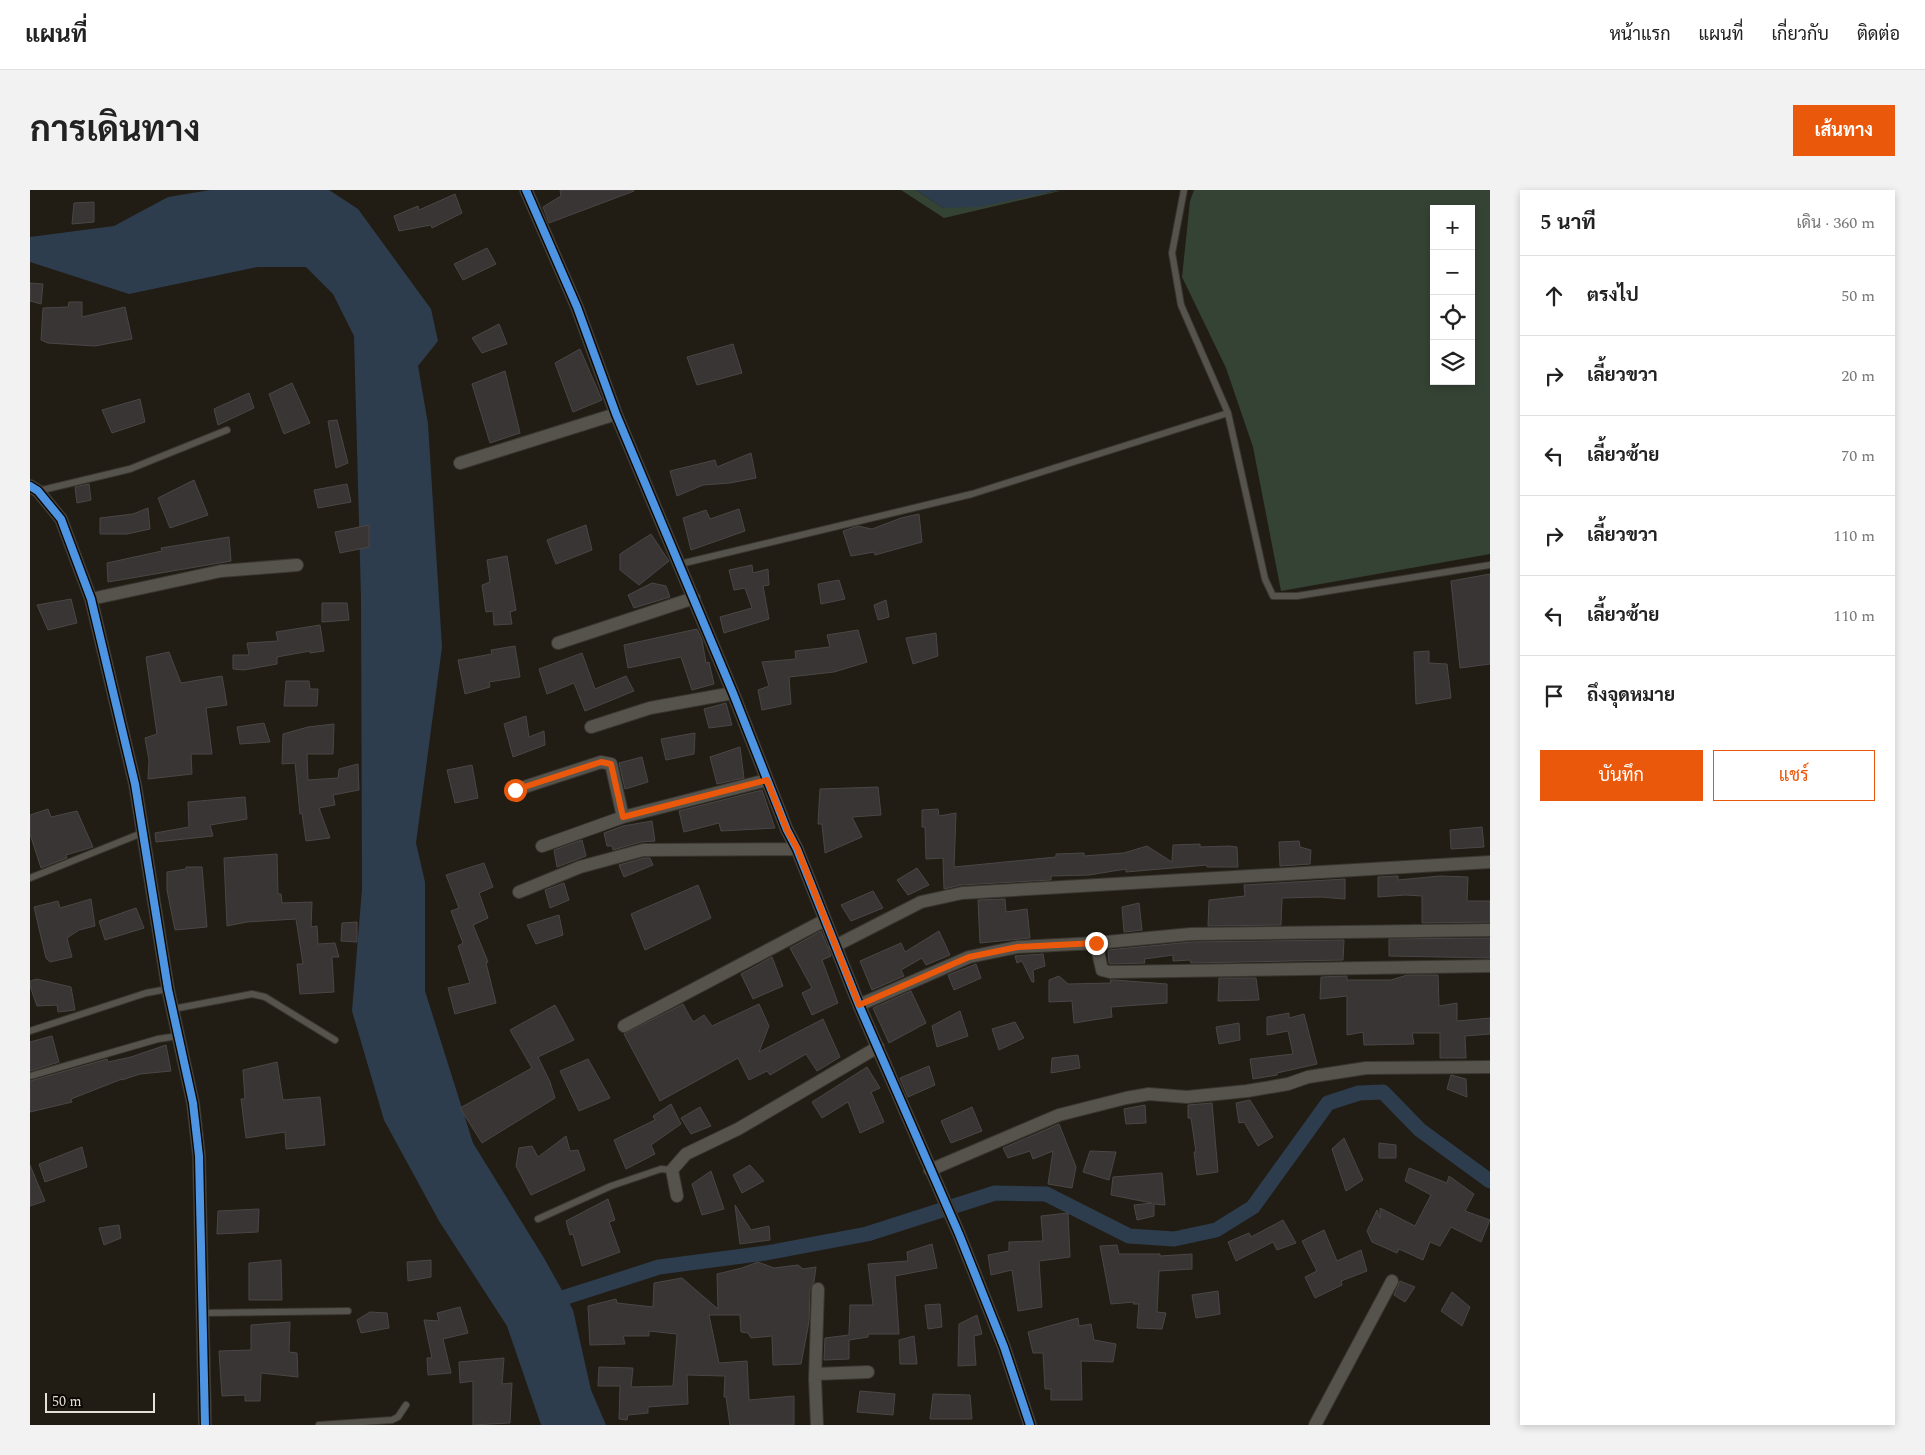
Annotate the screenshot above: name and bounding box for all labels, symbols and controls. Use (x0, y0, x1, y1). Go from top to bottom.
text: แผนที่ (25, 17, 87, 53)
text: หน้าแรก (1609, 21, 1671, 48)
text: แผนที่ (1699, 21, 1743, 48)
text: เกี่ยวกับ (1771, 21, 1829, 48)
text: ติดต่อ (1857, 21, 1900, 48)
text: การเดินทาง (30, 104, 200, 157)
button: เส้นทาง (1793, 105, 1895, 156)
map controls (1430, 205, 1475, 385)
button: + (1430, 205, 1475, 250)
text: 5 นาที (1540, 207, 1596, 239)
text: เดิน · 360 m (1797, 211, 1875, 235)
button: − (1430, 250, 1475, 295)
text: ตรงไป (1587, 281, 1639, 310)
icon: ahead (1540, 282, 1568, 310)
text: 50 m (1841, 284, 1875, 308)
button: locate (1430, 295, 1475, 340)
button: layers (1430, 340, 1475, 385)
text: เลี้ยวขวา (1587, 361, 1658, 390)
icon: right (1540, 362, 1568, 390)
text: 20 m (1841, 364, 1875, 388)
text: เลี้ยวซ้าย (1587, 441, 1659, 470)
icon: left (1540, 442, 1568, 470)
text: 70 m (1841, 444, 1875, 468)
text: เลี้ยวขวา (1587, 521, 1658, 550)
icon: right (1540, 522, 1568, 550)
text: 110 m (1833, 524, 1875, 548)
text: เลี้ยวซ้าย (1587, 601, 1659, 630)
icon: left (1540, 602, 1568, 630)
text: 110 m (1833, 604, 1875, 628)
text: ถึงจุดหมาย (1587, 681, 1675, 710)
icon: arrive (1540, 682, 1568, 710)
button: บันทึก (1540, 750, 1703, 801)
button: แชร์ (1713, 750, 1875, 801)
route start (504, 779, 527, 802)
route end (1085, 932, 1108, 955)
scale bar (45, 1390, 155, 1413)
text: 50 m (52, 1391, 82, 1412)

